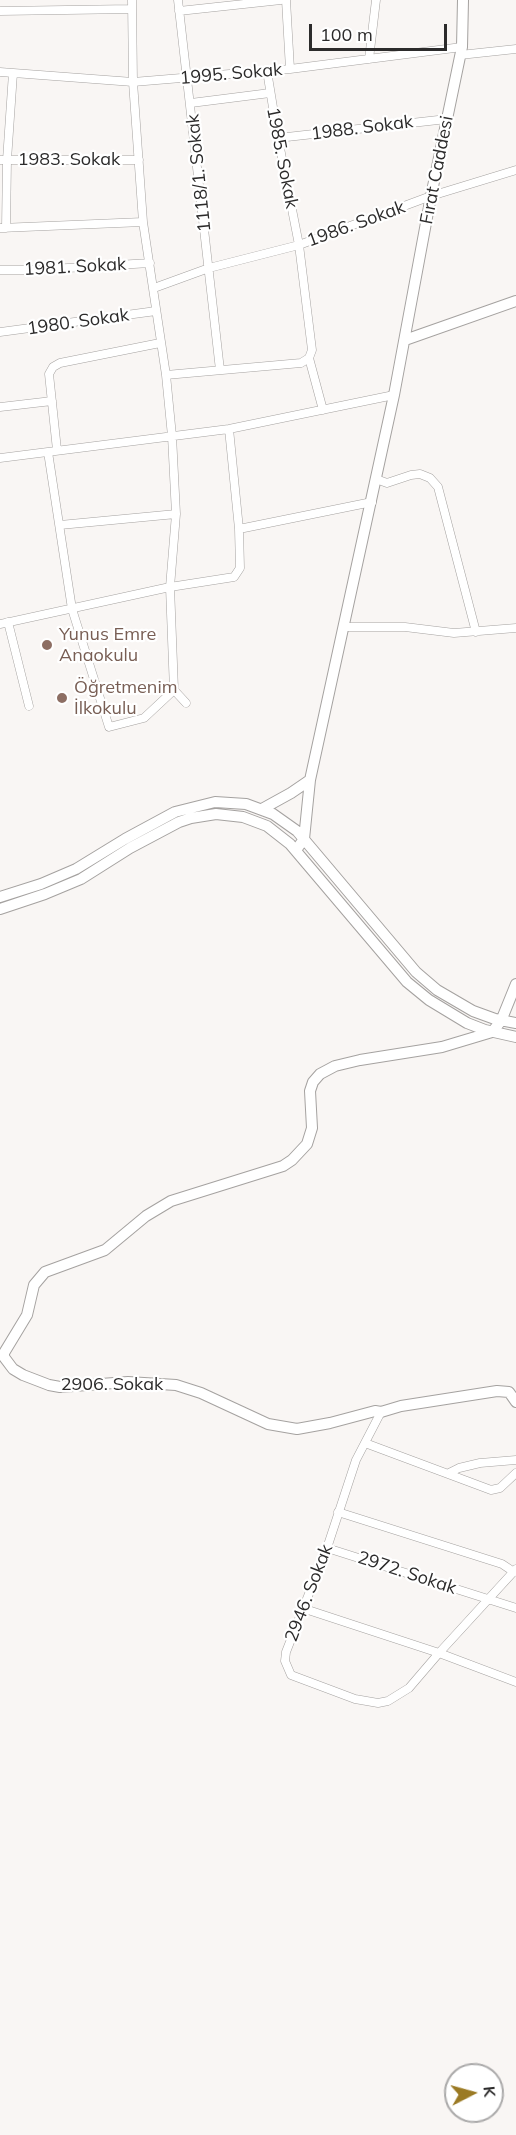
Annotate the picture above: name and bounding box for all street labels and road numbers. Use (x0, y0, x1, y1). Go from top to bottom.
street label: 1995. Sokak (179, 59, 283, 89)
street label: 1985. Sokak (262, 106, 302, 210)
street label: 1988. Sokak (310, 111, 414, 145)
street label: 1118/1. Sokak (182, 113, 216, 233)
street label: Fırat Caddesi (416, 114, 458, 226)
street label: 1983. Sokak (18, 149, 120, 171)
street label: 1986. Sokak (304, 196, 408, 252)
street label: 1981. Sokak (23, 254, 127, 280)
street label: 1980. Sokak (26, 304, 130, 340)
street label: 2906. Sokak (61, 1374, 163, 1396)
street label: 2946. Sokak (281, 1541, 337, 1645)
street label: 2972. Sokak (355, 1547, 459, 1599)

